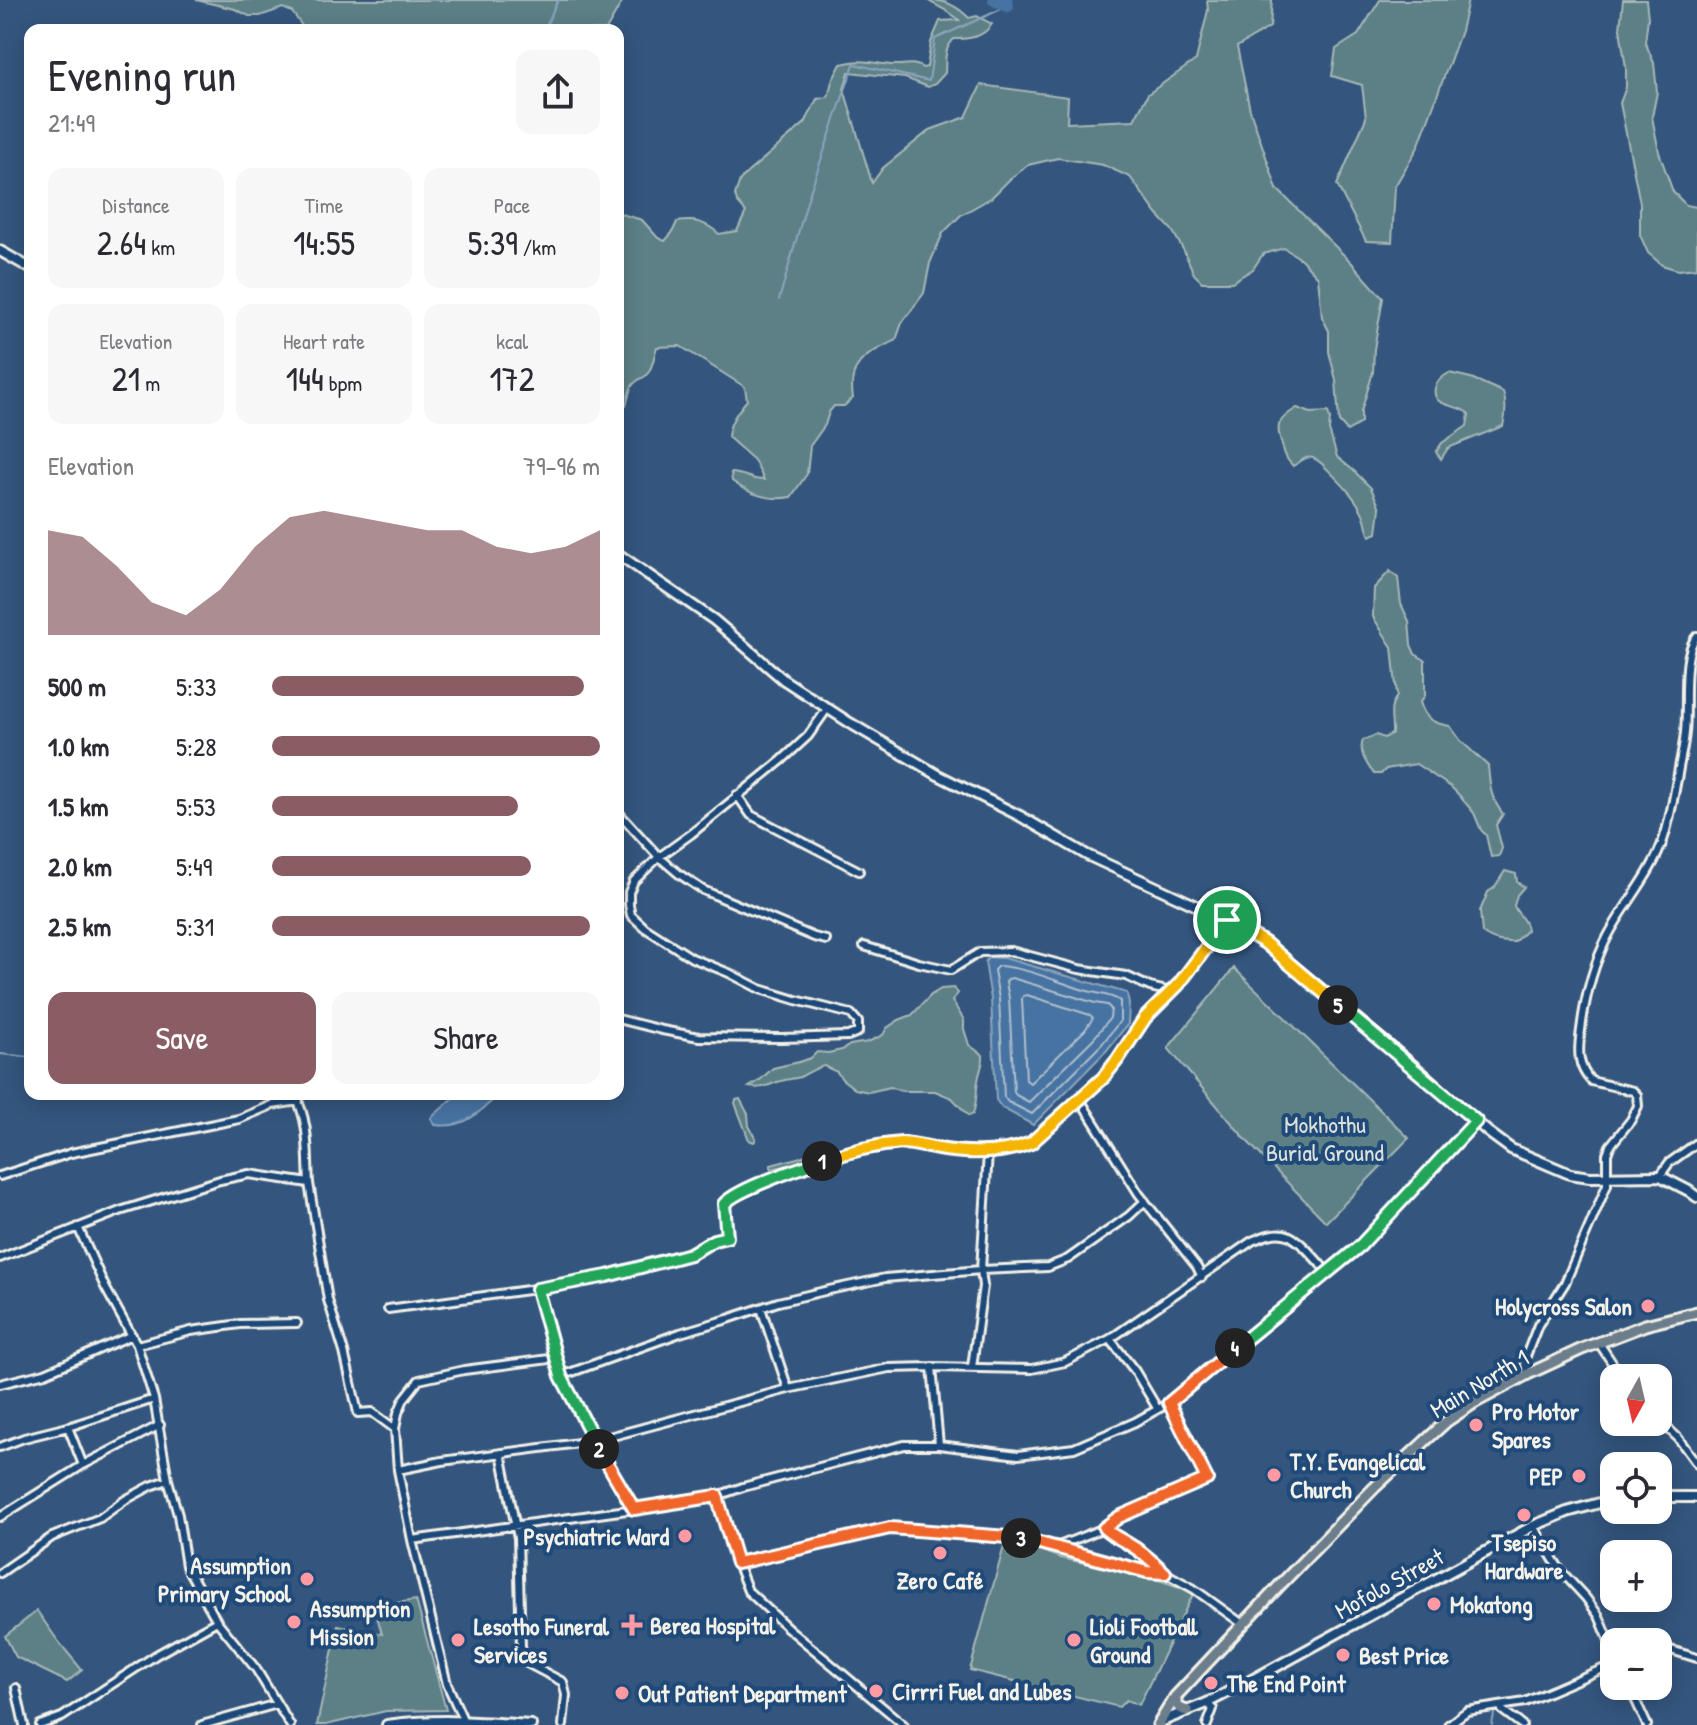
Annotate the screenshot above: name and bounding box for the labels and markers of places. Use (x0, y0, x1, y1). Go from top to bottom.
pin (1193, 886, 1261, 954)
pin: 5 (1318, 985, 1358, 1025)
pin: 1 (802, 1141, 842, 1181)
place label: Holycross Salon (1495, 1290, 1632, 1323)
marker: Holycross Salon (1639, 1297, 1657, 1315)
pin: 4 (1215, 1328, 1255, 1368)
place label: Pro Motor Spares (1492, 1395, 1580, 1456)
marker: Pro Motor Spares (1467, 1416, 1485, 1434)
pin: 2 (579, 1429, 619, 1469)
place label: T.Y. Evangelical Church (1289, 1445, 1426, 1505)
place label: PEP (1529, 1460, 1563, 1492)
marker: T.Y. Evangelical Church (1265, 1466, 1283, 1484)
marker: PEP (1570, 1467, 1588, 1485)
marker: Tsepiso Hardware (1515, 1506, 1533, 1524)
pin: 3 (1001, 1518, 1041, 1558)
place label: Psychiatric Ward (523, 1520, 670, 1553)
place label: Tsepiso Hardware (1485, 1526, 1564, 1586)
marker: Psychiatric Ward (676, 1527, 694, 1545)
marker: Zero Café (931, 1544, 949, 1562)
place label: Assumption Primary School (158, 1549, 292, 1610)
place label: Zero Café (897, 1564, 984, 1596)
marker: Assumption Primary School (298, 1570, 316, 1588)
place label: Mokatong (1450, 1588, 1533, 1621)
place label: Assumption Mission (310, 1592, 411, 1652)
marker: Mokatong (1425, 1595, 1443, 1613)
place label: Berea Hospital (650, 1609, 776, 1642)
place label: Lesotho Funeral Services (474, 1610, 610, 1670)
place label: Lioli Football Ground (1090, 1610, 1198, 1670)
marker: Assumption Mission (285, 1613, 303, 1631)
marker: Berea Hospital (621, 1614, 643, 1636)
marker: Lesotho Funeral Services (449, 1631, 467, 1649)
marker: Lioli Football Ground (1065, 1631, 1083, 1649)
place label: Best Price (1359, 1639, 1449, 1671)
marker: Best Price (1334, 1646, 1352, 1664)
place label: The End Point (1226, 1667, 1346, 1699)
marker: The End Point (1202, 1674, 1220, 1692)
place label: Cirrri Fuel and Lubes (892, 1675, 1072, 1707)
place label: Out Patient Department (638, 1677, 847, 1710)
marker: Cirrri Fuel and Lubes (867, 1682, 885, 1700)
marker: Out Patient Department (613, 1684, 631, 1702)

